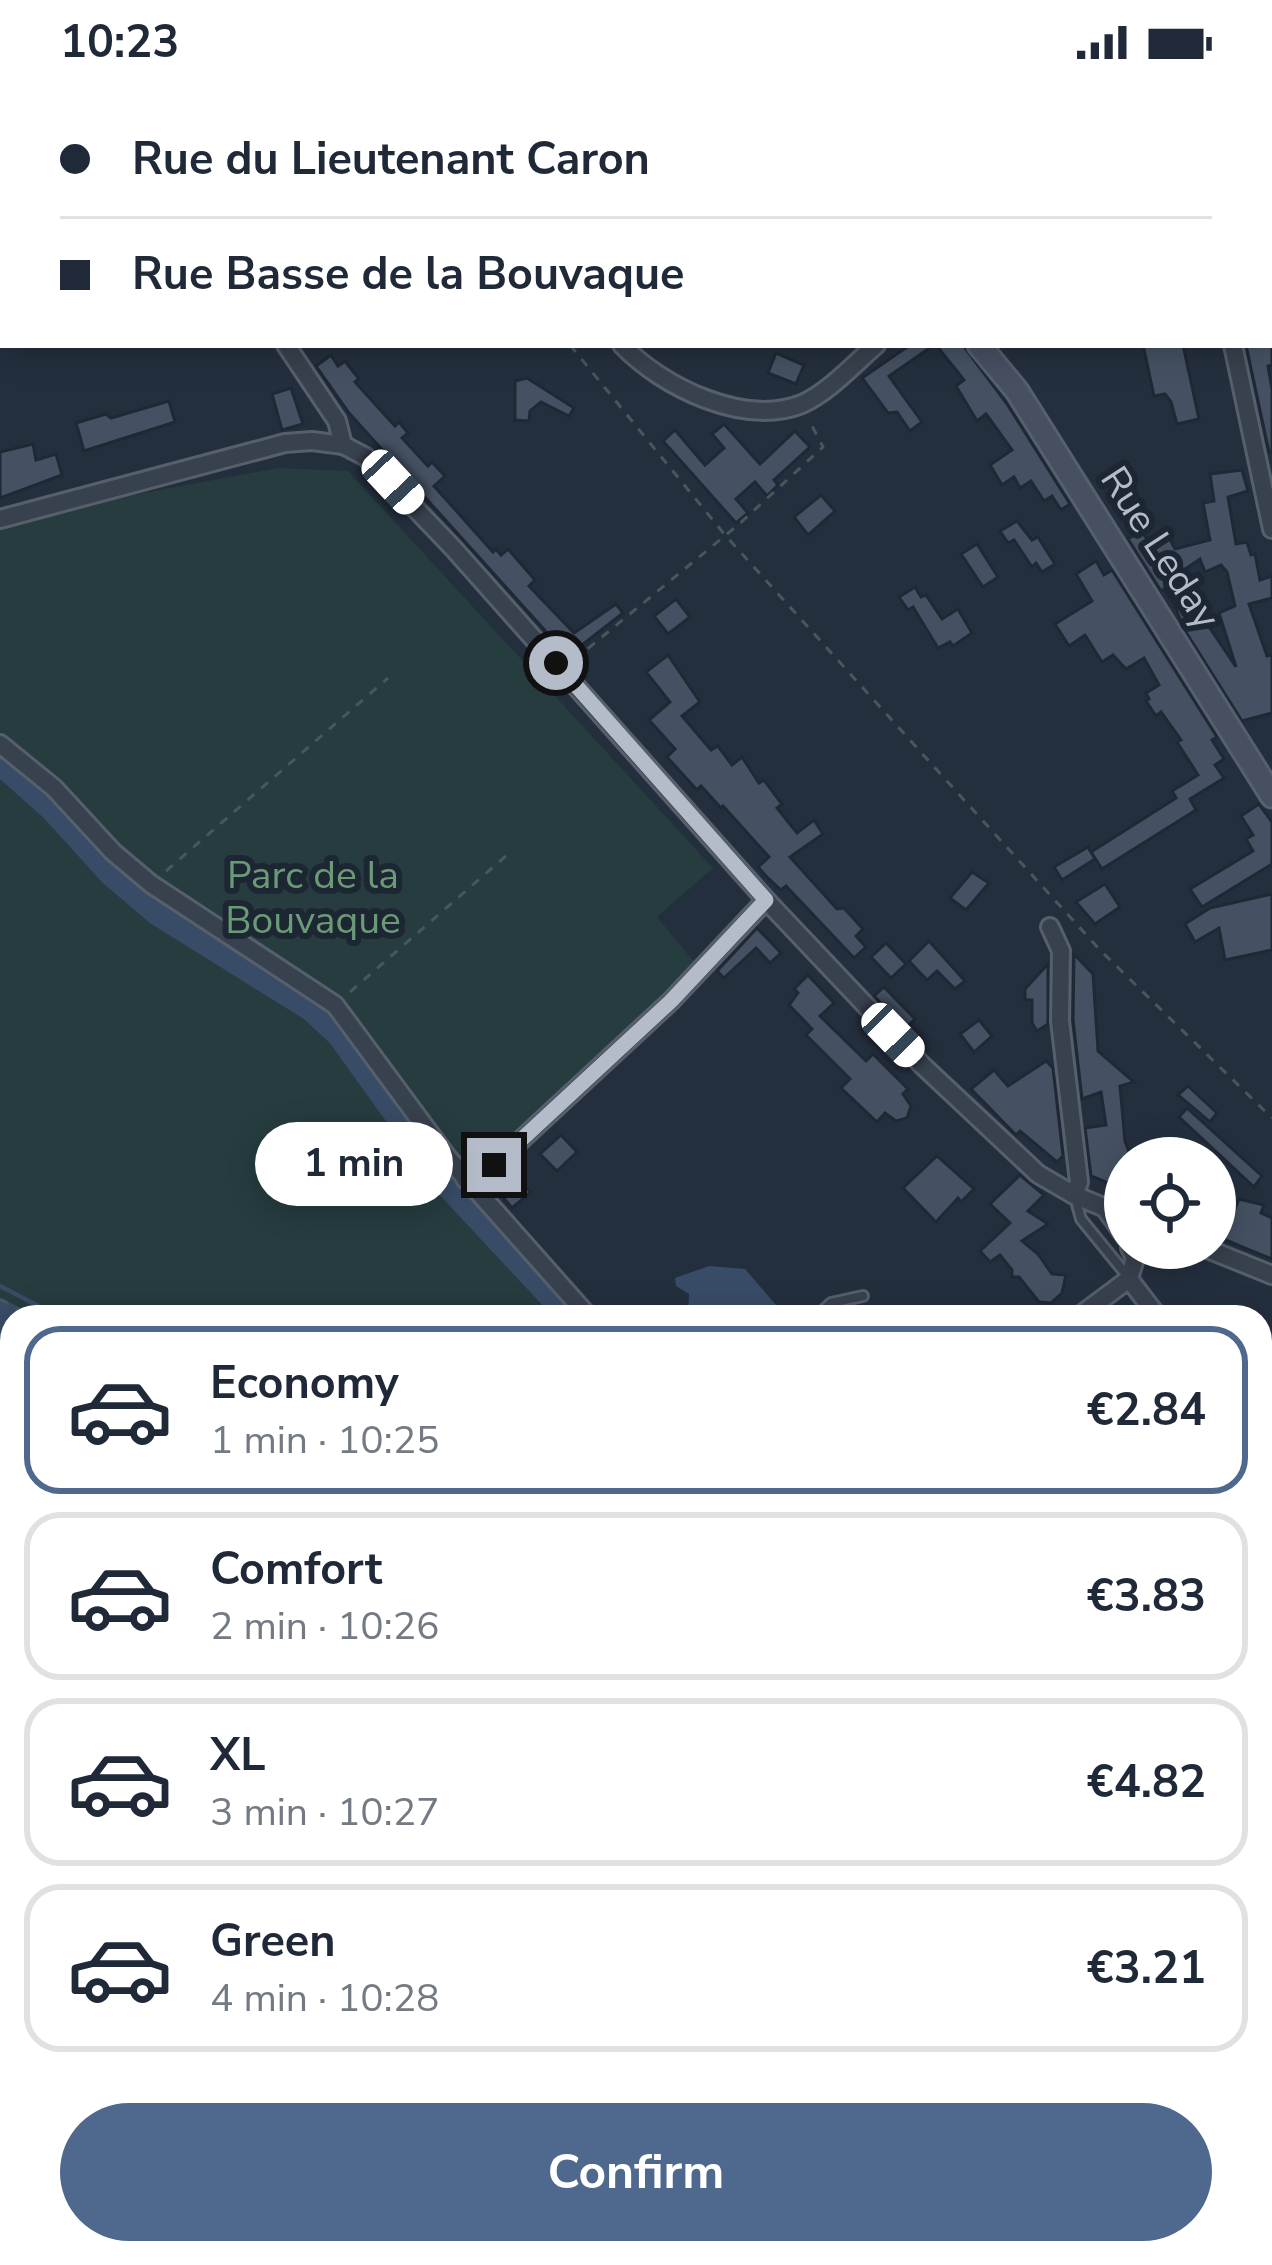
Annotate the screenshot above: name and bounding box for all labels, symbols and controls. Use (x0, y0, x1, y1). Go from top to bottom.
text: 10:23 (60, 12, 179, 73)
text: Rue du Lieutenant Caron (132, 129, 650, 190)
text: Rue Basse de la Bouvaque (132, 244, 684, 305)
car (355, 443, 431, 521)
street label: Rue Leday (1088, 457, 1232, 639)
route start (529, 636, 583, 690)
park label: Parc de la Bouvaque (225, 849, 401, 947)
car (855, 997, 931, 1073)
callout: 1 min (254, 1123, 452, 1207)
text: 1 min (304, 1137, 404, 1190)
map controls (1104, 1137, 1236, 1269)
button: locate (1104, 1137, 1236, 1269)
route end (467, 1138, 521, 1192)
text: Economy (210, 1353, 399, 1414)
icon: car (66, 1356, 174, 1464)
text: €2.84 (1087, 1380, 1206, 1441)
text: 1 min · 10:25 (210, 1414, 439, 1467)
text: Comfort (210, 1539, 382, 1600)
icon: car (66, 1542, 174, 1650)
text: €3.83 (1087, 1566, 1206, 1627)
text: 2 min · 10:26 (210, 1600, 439, 1653)
text: XL (210, 1725, 266, 1786)
icon: car (66, 1728, 174, 1836)
text: €4.82 (1087, 1752, 1206, 1813)
text: 3 min · 10:27 (210, 1786, 439, 1839)
text: Green (210, 1911, 336, 1972)
icon: car (66, 1914, 174, 2022)
text: €3.21 (1087, 1938, 1206, 1999)
text: 4 min · 10:28 (210, 1972, 439, 2025)
button: Confirm (60, 2103, 1212, 2241)

